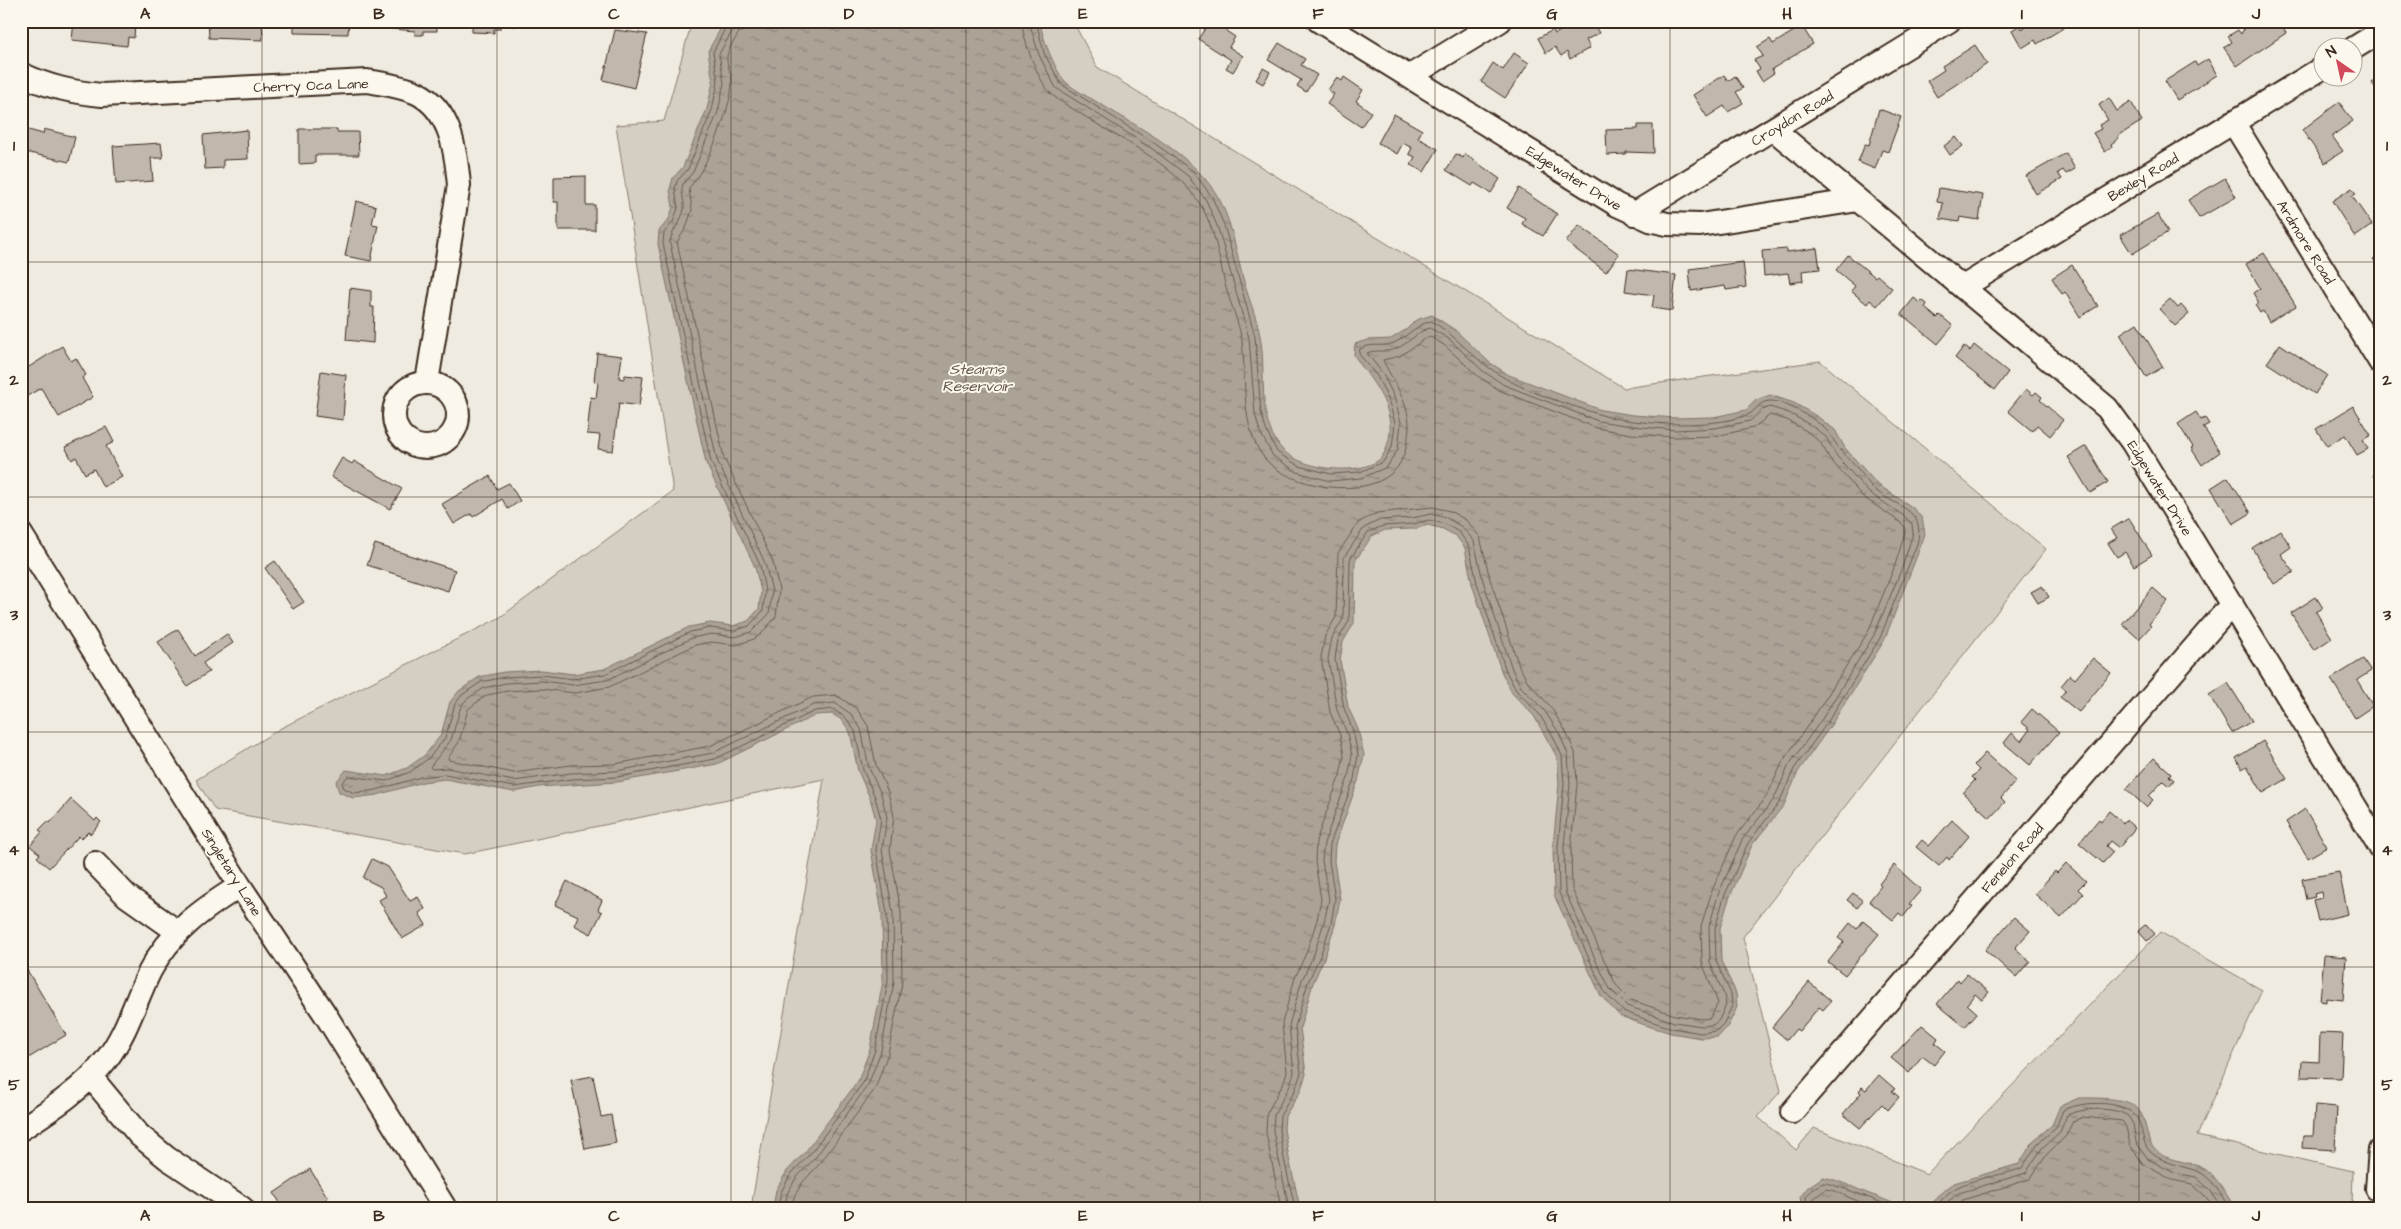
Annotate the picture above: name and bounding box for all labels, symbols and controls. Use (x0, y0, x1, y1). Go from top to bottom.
text: A (140, 3, 151, 25)
text: B (373, 3, 385, 25)
text: C (608, 3, 620, 25)
text: D (844, 3, 855, 25)
text: E (1078, 3, 1088, 25)
text: F (1312, 3, 1324, 25)
text: G (1546, 3, 1558, 25)
text: H (1782, 3, 1792, 25)
text: I (2021, 3, 2023, 25)
text: J (2251, 3, 2261, 25)
north arrow (2314, 38, 2364, 88)
text: N (2322, 41, 2341, 63)
street label: Cherry Oca Lane (253, 74, 370, 98)
street label: Croydon Road (1747, 86, 1838, 151)
text: 1 (13, 135, 16, 157)
text: 1 (2386, 135, 2389, 157)
street label: Edgewater Drive (1522, 141, 1625, 216)
street label: Bexley Road (2104, 149, 2183, 207)
street label: Ardmore Road (2271, 197, 2339, 288)
water label: Stearns Reservoir (942, 359, 1013, 397)
text: 2 (8, 369, 19, 391)
text: 2 (2381, 369, 2392, 391)
street label: Edgewater Drive (2122, 437, 2197, 540)
text: 3 (9, 604, 19, 626)
text: 3 (2382, 604, 2392, 626)
street label: Fenelon Road (1977, 819, 2049, 898)
street label: Singletary Lane (196, 825, 266, 921)
text: 4 (9, 839, 20, 861)
text: 4 (2382, 839, 2393, 861)
text: 5 (8, 1074, 20, 1096)
text: 5 (2381, 1074, 2393, 1096)
text: A (140, 1205, 151, 1227)
text: B (373, 1205, 385, 1227)
text: C (608, 1205, 620, 1227)
text: D (844, 1205, 855, 1227)
text: E (1078, 1205, 1088, 1227)
text: F (1312, 1205, 1324, 1227)
text: G (1546, 1205, 1558, 1227)
text: H (1782, 1205, 1792, 1227)
text: I (2021, 1205, 2023, 1227)
text: J (2251, 1205, 2261, 1227)

